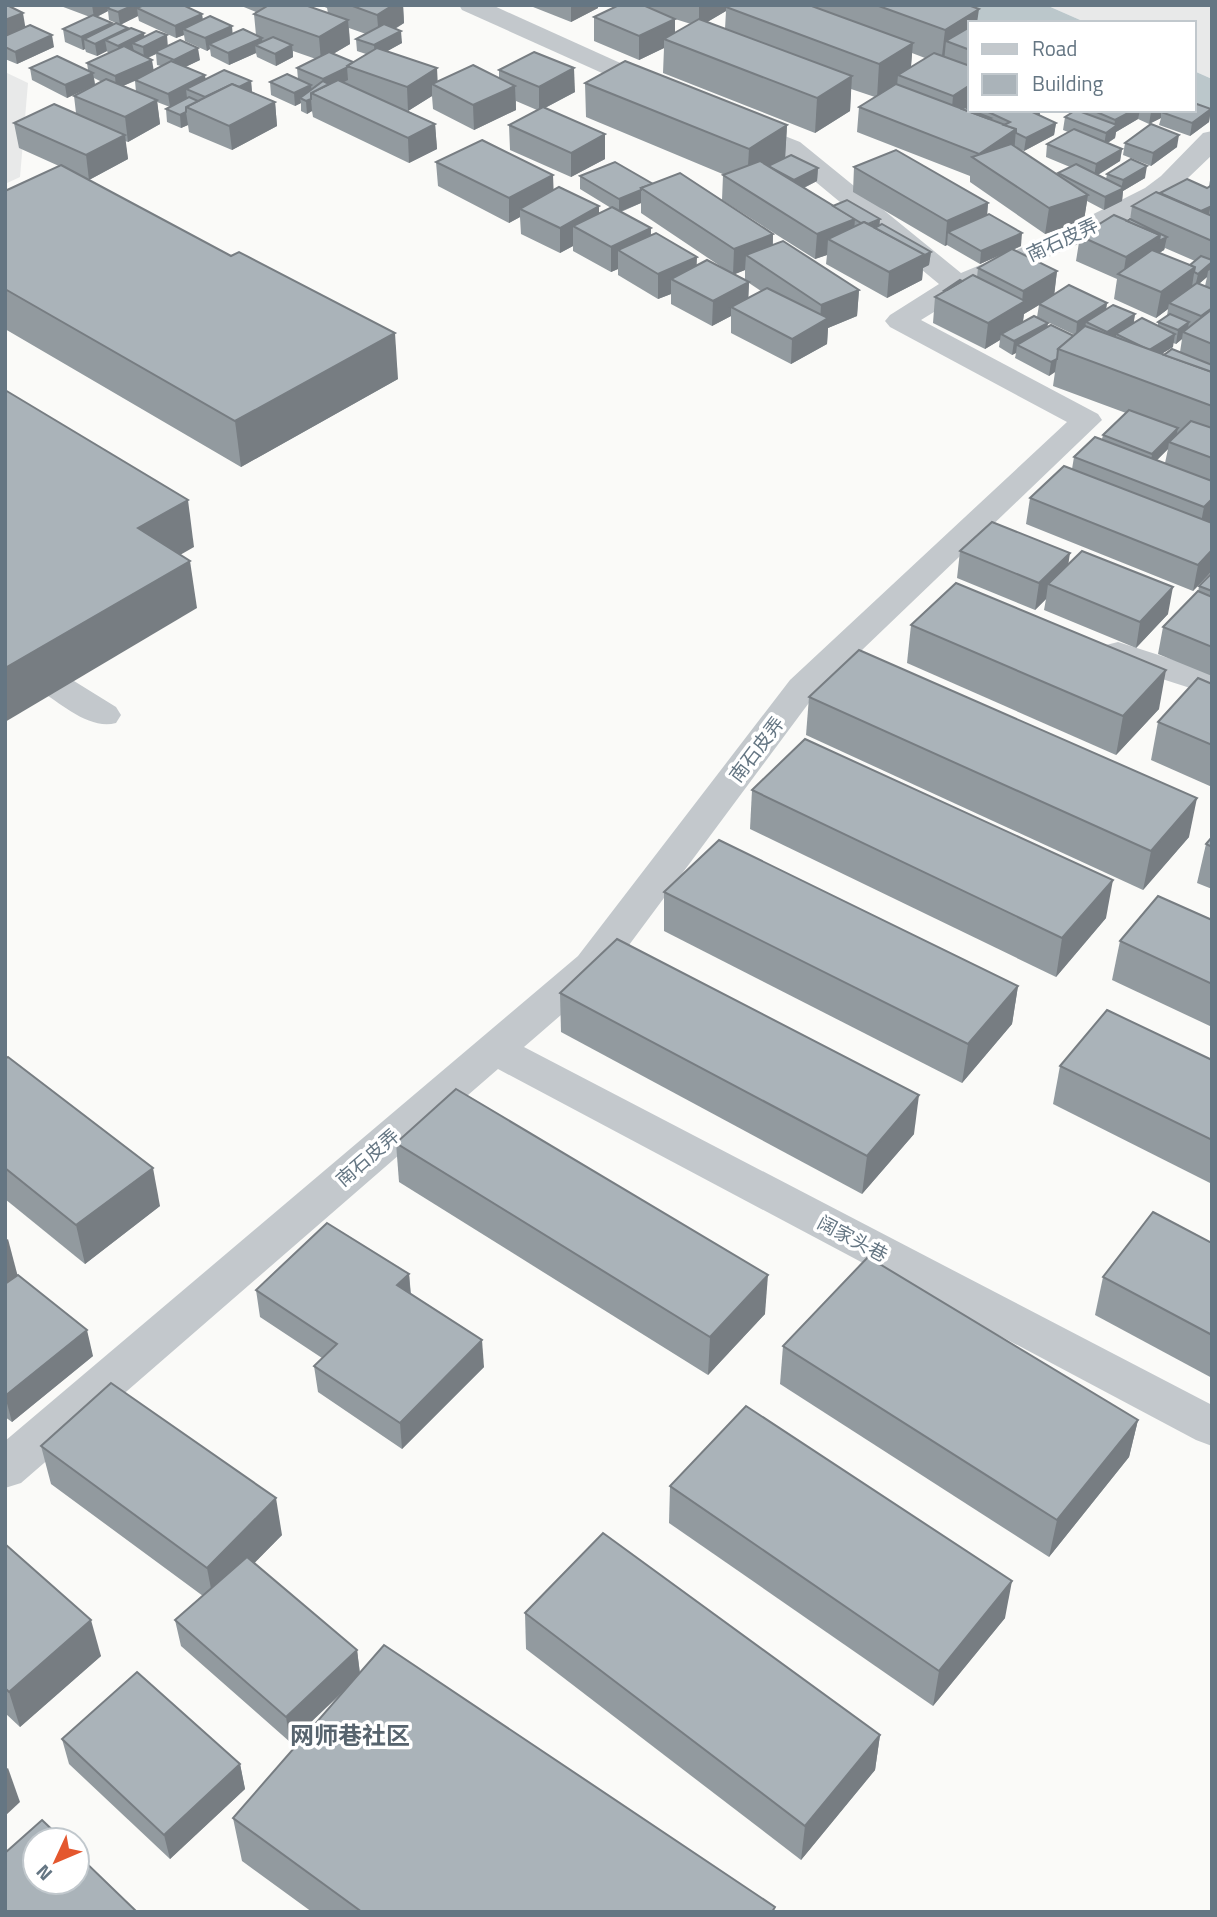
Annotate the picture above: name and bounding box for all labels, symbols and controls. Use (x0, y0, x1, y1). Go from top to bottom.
legend (968, 21, 1196, 112)
text: Road (1032, 32, 1077, 64)
text: Building (1032, 67, 1104, 99)
street label: 南石皮弄 (1021, 210, 1103, 268)
street label: 南石皮弄 (722, 710, 790, 788)
street label: 南石皮弄 (329, 1121, 405, 1193)
street label: 阔家头巷 (813, 1207, 893, 1269)
district label: 网师巷社区 (290, 1717, 410, 1753)
north arrow (21, 1826, 91, 1896)
text: N (28, 1858, 58, 1888)

